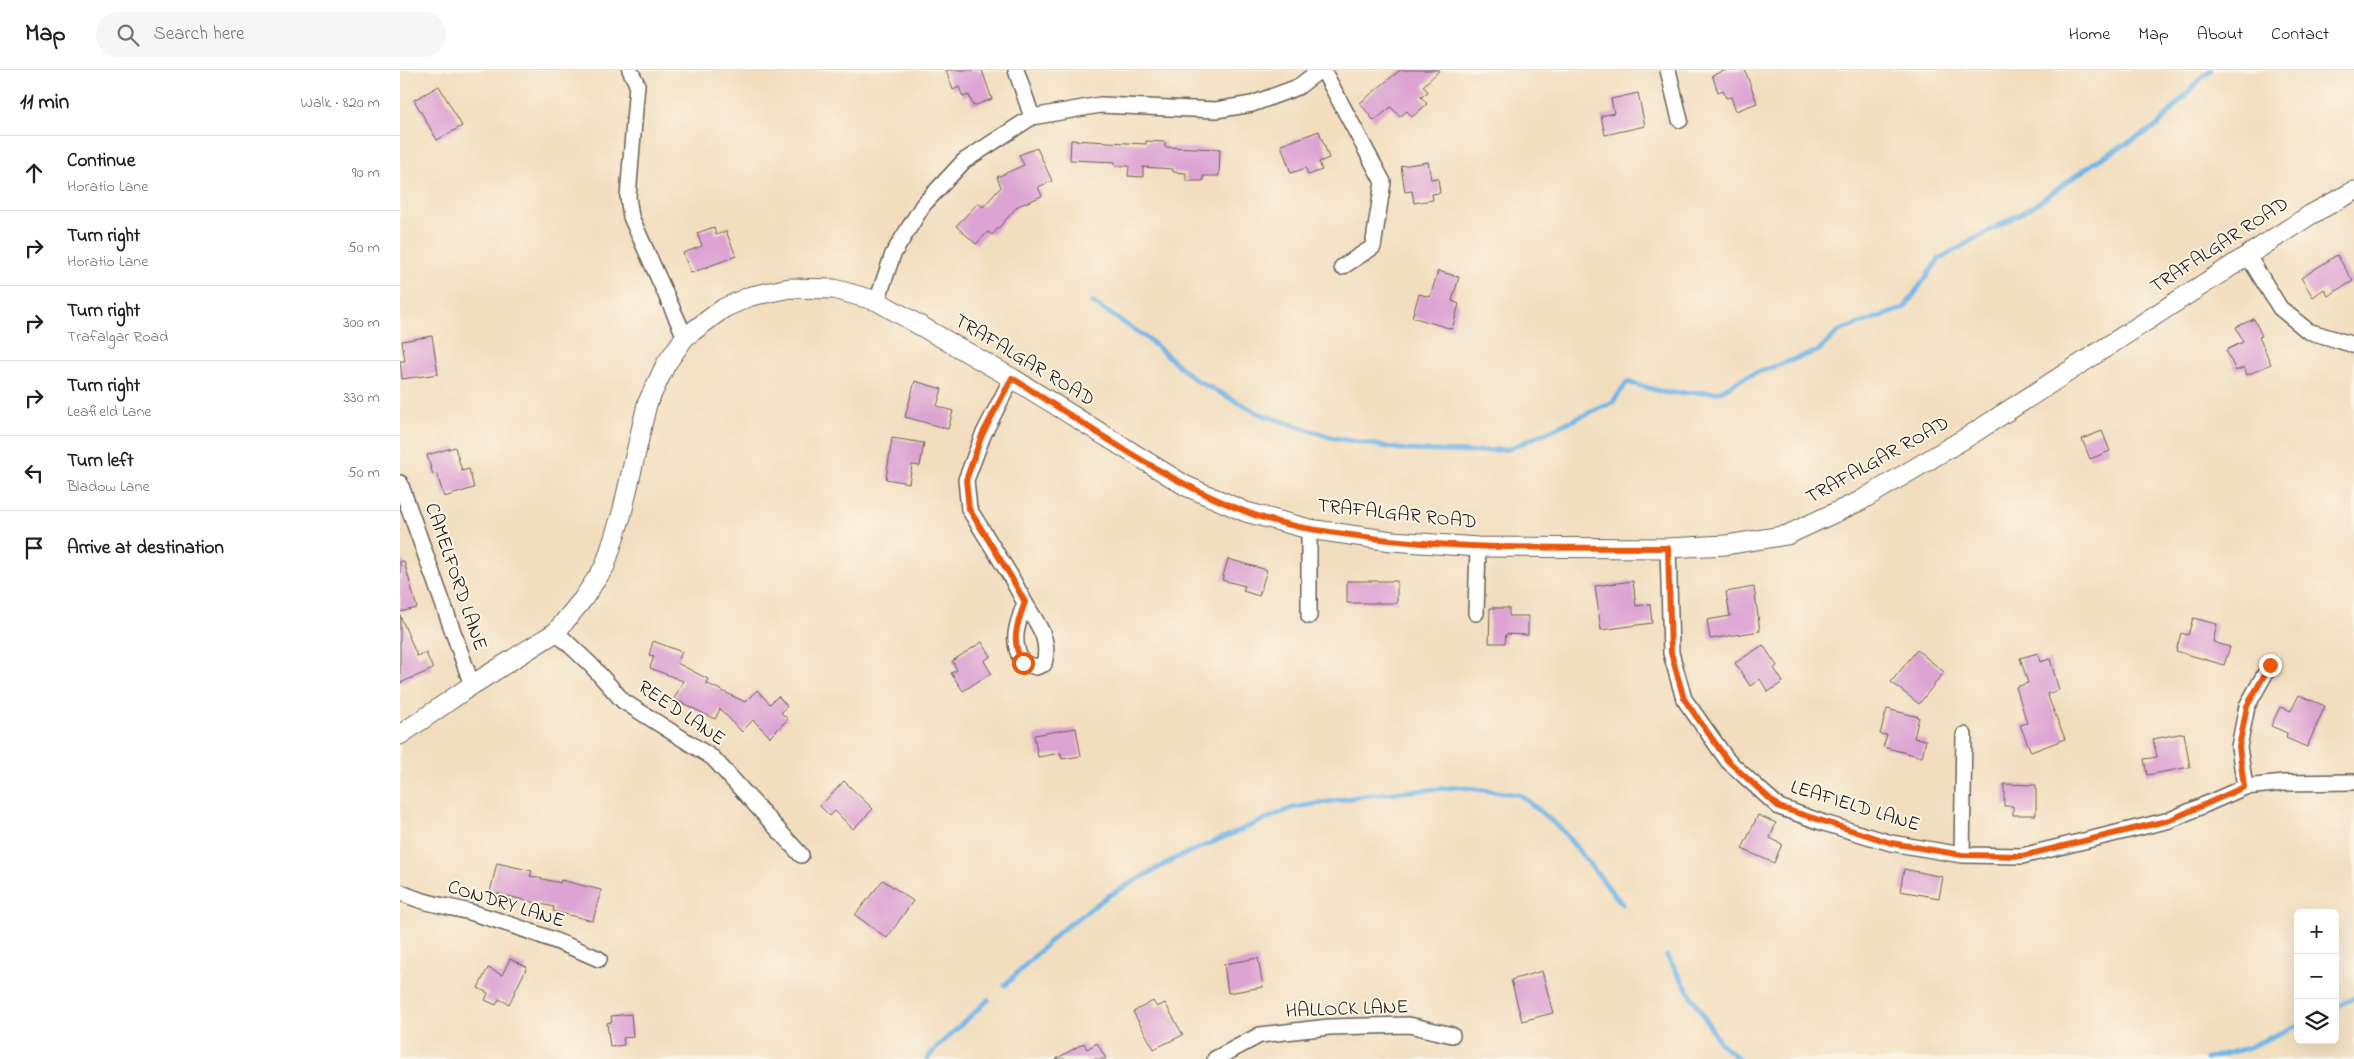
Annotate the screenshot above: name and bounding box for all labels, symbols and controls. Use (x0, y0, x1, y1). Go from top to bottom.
search box (96, 12, 446, 57)
text: Map (25, 17, 66, 52)
icon: search (114, 21, 142, 49)
text: Search here (154, 21, 245, 48)
text: Home (2069, 22, 2110, 48)
text: Map (2138, 22, 2169, 48)
text: About (2197, 22, 2243, 48)
text: Contact (2271, 22, 2329, 48)
text: 11 min (20, 88, 69, 118)
text: Walk · 820 m (301, 91, 380, 115)
text: Continue (67, 148, 135, 175)
icon: ahead (20, 159, 48, 187)
text: 90 m (352, 161, 380, 185)
text: Horatio Lane (67, 175, 148, 199)
street label: TRAFALGAR ROAD (2145, 190, 2295, 302)
text: Turn right (67, 223, 140, 250)
icon: right (20, 234, 48, 262)
text: 50 m (348, 236, 380, 260)
text: Horatio Lane (67, 250, 148, 274)
text: Turn right (67, 298, 140, 325)
street label: TRAFALGAR ROAD (948, 307, 1100, 415)
icon: right (20, 309, 48, 337)
text: 300 m (343, 311, 380, 335)
text: Trafalgar Road (67, 325, 168, 349)
text: Turn right (67, 373, 140, 400)
icon: right (20, 384, 48, 412)
text: 330 m (343, 386, 380, 410)
text: Leafield Lane (67, 400, 152, 424)
street label: TRAFALGAR ROAD (1801, 410, 1955, 512)
text: Turn left (67, 448, 134, 475)
icon: left (20, 459, 48, 487)
text: 50 m (348, 461, 380, 485)
text: Bladow Lane (67, 475, 150, 499)
street label: TRAFALGAR ROAD (1316, 492, 1478, 538)
street label: CAMELFORD LANE (416, 499, 494, 655)
icon: arrive (20, 534, 48, 562)
text: Arrive at destination (67, 535, 224, 562)
route start (1012, 652, 1035, 675)
route end (2259, 654, 2282, 677)
street label: REED LANE (631, 674, 731, 754)
street label: LEAFIELD LANE (1787, 774, 1923, 840)
street label: CONDRY LANE (444, 873, 568, 937)
map controls (2294, 909, 2339, 1044)
button: + (2294, 909, 2339, 954)
button: − (2294, 954, 2339, 999)
street label: HALLOCK LANE (1285, 993, 1409, 1027)
button: layers (2294, 999, 2339, 1044)

